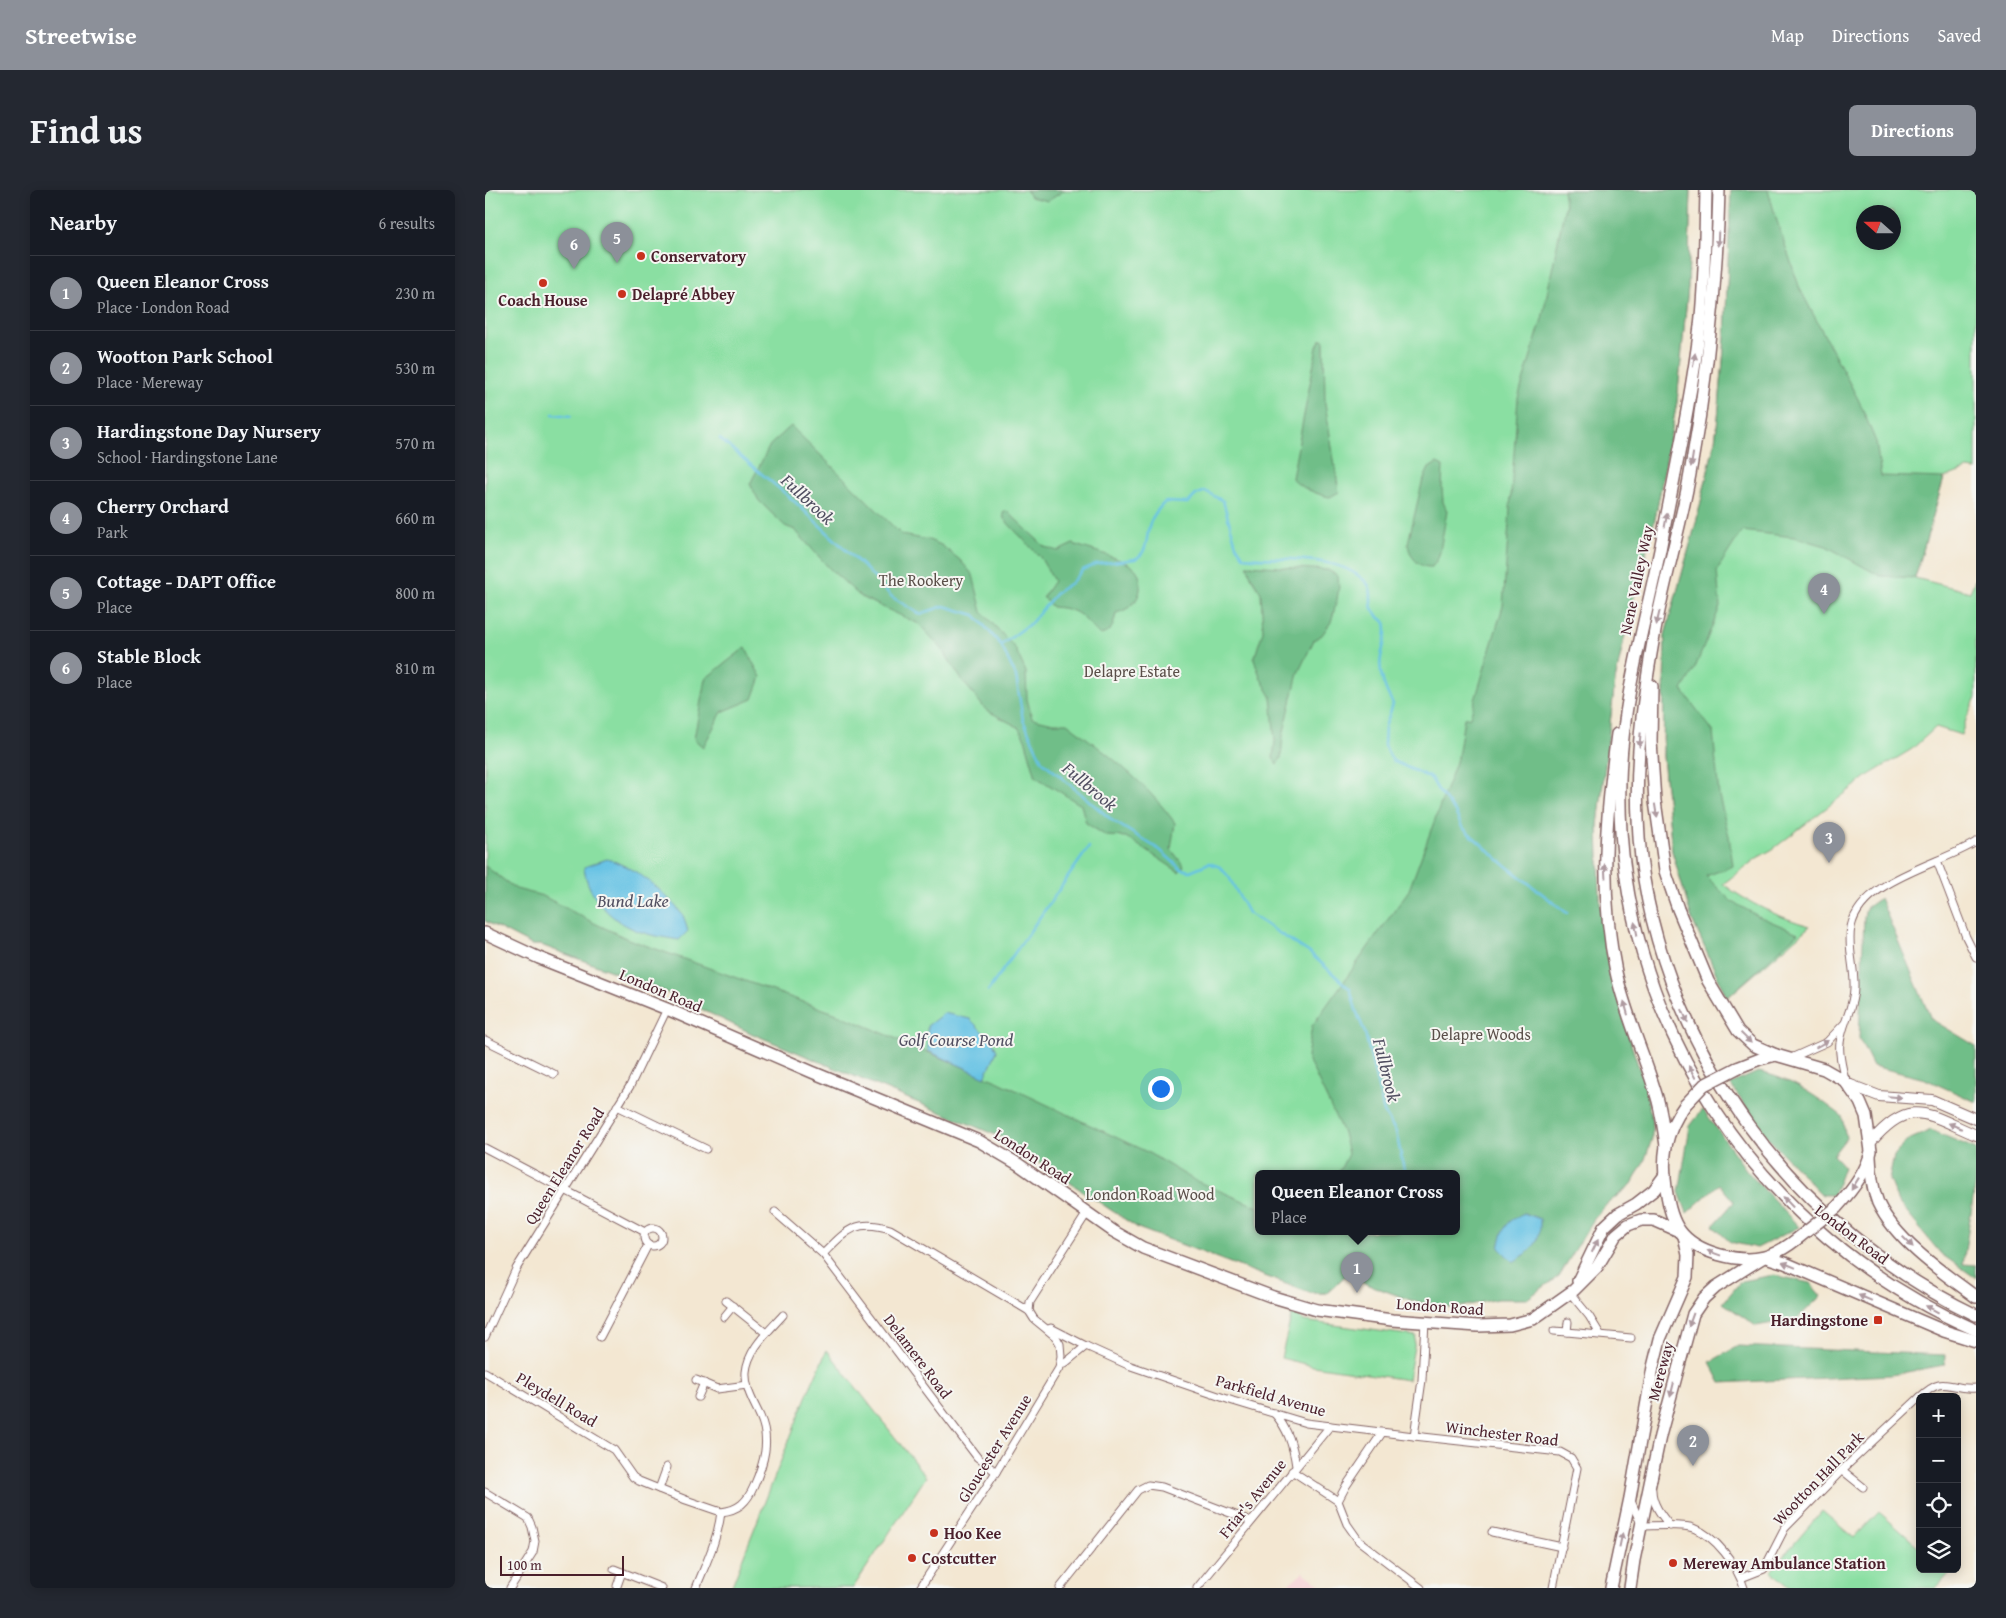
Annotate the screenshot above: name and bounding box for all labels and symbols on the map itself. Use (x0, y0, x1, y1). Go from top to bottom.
north arrow (1856, 205, 1901, 250)
pin: 5 (601, 222, 633, 263)
pin: 6 (558, 228, 590, 269)
one-way arrow (1713, 231, 1721, 247)
place label: Conservatory (651, 244, 747, 268)
marker: Conservatory (635, 250, 647, 262)
marker: Coach House (537, 277, 549, 289)
place label: Delapré Abbey (632, 282, 736, 306)
place label: Coach House (498, 288, 588, 312)
marker: Delapré Abbey (616, 288, 628, 300)
one-way arrow (1691, 352, 1699, 368)
one-way arrow (1688, 452, 1696, 468)
water label: Fullbrook (774, 466, 841, 532)
one-way arrow (1662, 512, 1670, 528)
street label: Nene Valley Way (1613, 523, 1659, 637)
park label: The Rookery (879, 568, 963, 592)
pin: 4 (1808, 573, 1840, 614)
one-way arrow (1654, 611, 1662, 626)
park label: Delapre Estate (1084, 659, 1180, 683)
one-way arrow (1636, 732, 1644, 748)
water label: Fullbrook (1056, 754, 1124, 818)
one-way arrow (1652, 803, 1660, 819)
pin: 3 (1813, 822, 1845, 863)
one-way arrow (1601, 862, 1609, 878)
water label: Bund Lake (596, 887, 669, 914)
one-way arrow (1632, 922, 1640, 937)
street label: London Road (616, 962, 706, 1018)
one-way arrow (1622, 1001, 1630, 1016)
one-way arrow (1682, 1009, 1690, 1023)
park label: Delapre Woods (1431, 1022, 1531, 1046)
water label: Golf Course Pond (899, 1026, 1014, 1053)
one-way arrow (1740, 1032, 1752, 1044)
water label: Fullbrook (1366, 1034, 1408, 1105)
one-way arrow (1815, 1040, 1828, 1049)
one-way arrow (1688, 1064, 1696, 1079)
your location (1148, 1076, 1174, 1102)
one-way arrow (1887, 1094, 1903, 1102)
street label: Queen Eleanor Road (518, 1102, 610, 1229)
one-way arrow (1947, 1121, 1962, 1129)
street label: London Road (990, 1122, 1077, 1190)
one-way arrow (1850, 1177, 1859, 1191)
park label: London Road Wood (1086, 1182, 1215, 1206)
one-way arrow (1782, 1197, 1794, 1209)
street label: London Road (1810, 1198, 1895, 1270)
one-way arrow (1902, 1236, 1914, 1248)
one-way arrow (1591, 1239, 1599, 1253)
one-way arrow (1706, 1249, 1721, 1257)
pin: 1 (1341, 1252, 1373, 1293)
one-way arrow (1782, 1261, 1797, 1268)
street label: London Road (1395, 1291, 1485, 1321)
one-way arrow (1858, 1293, 1872, 1301)
one-way arrow (1925, 1305, 1939, 1313)
place label: Hardingstone (1771, 1308, 1868, 1332)
street label: Delamere Road (878, 1309, 958, 1404)
one-way arrow (1687, 1313, 1695, 1328)
marker: Hardingstone (1872, 1314, 1884, 1326)
street label: Mereway (1640, 1338, 1680, 1404)
street label: Pleydell Road (512, 1365, 602, 1433)
street label: Parkfield Avenue (1213, 1368, 1329, 1422)
one-way arrow (1667, 1383, 1675, 1398)
street label: Gloucester Avenue (951, 1389, 1037, 1507)
street label: Winchester Road (1444, 1414, 1560, 1452)
pin: 2 (1677, 1425, 1709, 1466)
street label: Wootton Hall Park (1767, 1425, 1870, 1531)
street label: Friar's Avenue (1212, 1453, 1292, 1543)
place label: Hoo Kee (944, 1521, 1002, 1545)
marker: Hoo Kee (928, 1527, 940, 1539)
one-way arrow (1617, 1533, 1625, 1548)
place label: Costcutter (922, 1546, 997, 1570)
place label: Mereway Ambulance Station (1683, 1551, 1886, 1575)
marker: Costcutter (906, 1552, 918, 1564)
scale bar (500, 1553, 624, 1576)
marker: Mereway Ambulance Station (1667, 1557, 1679, 1569)

